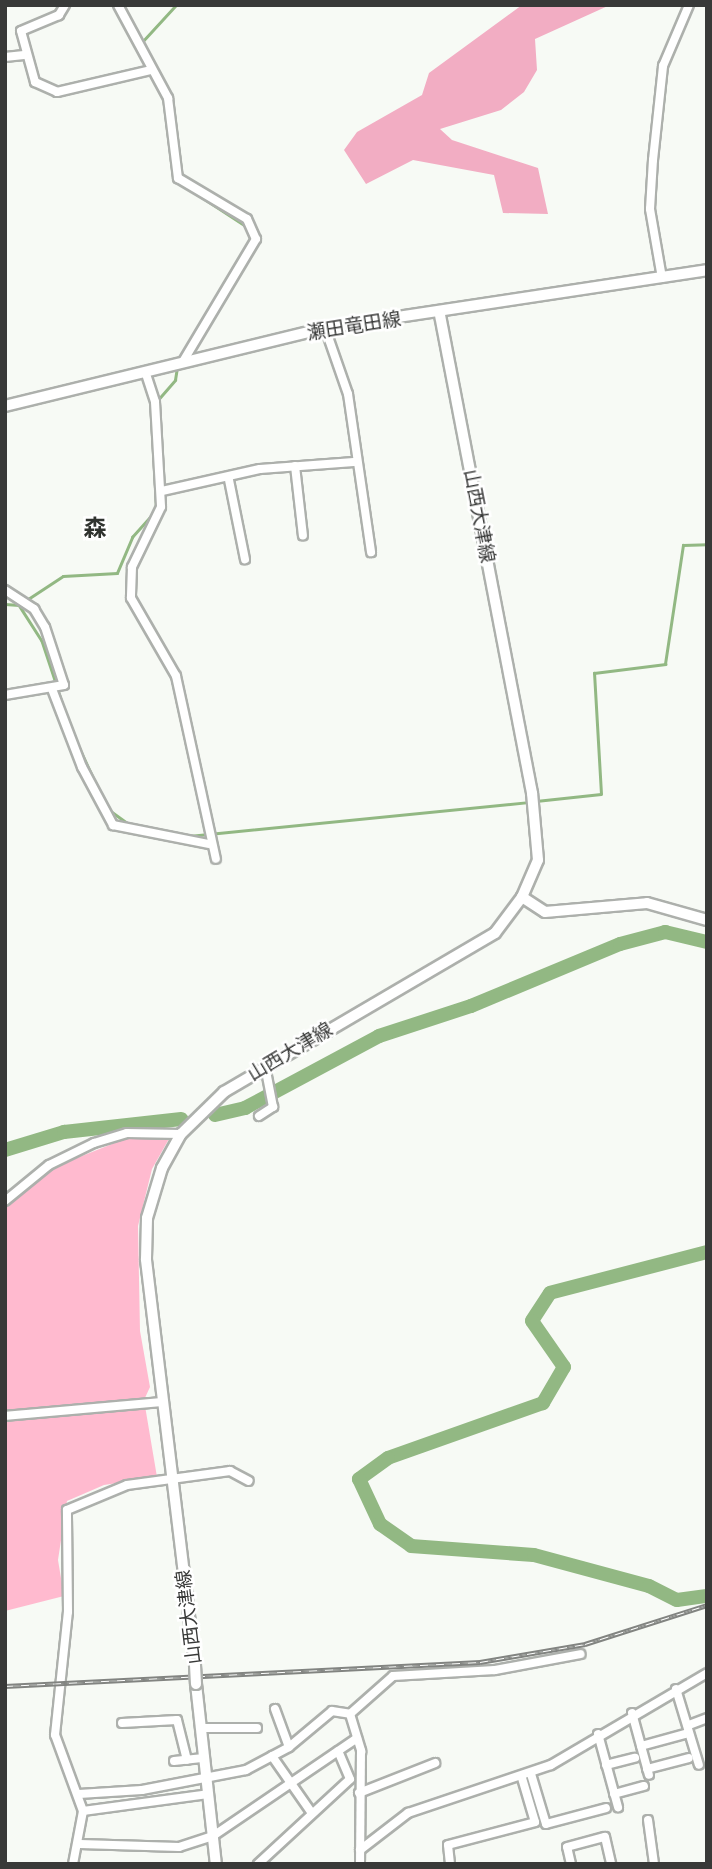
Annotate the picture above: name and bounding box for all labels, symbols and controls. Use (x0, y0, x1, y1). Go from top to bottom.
street label: 瀬田竜田線 (305, 307, 403, 345)
street label: 山西大津線 (459, 467, 499, 565)
district label: 森 (84, 514, 106, 542)
street label: 山西大津線 (243, 1018, 337, 1086)
street label: 山西大津線 (172, 1568, 206, 1666)

